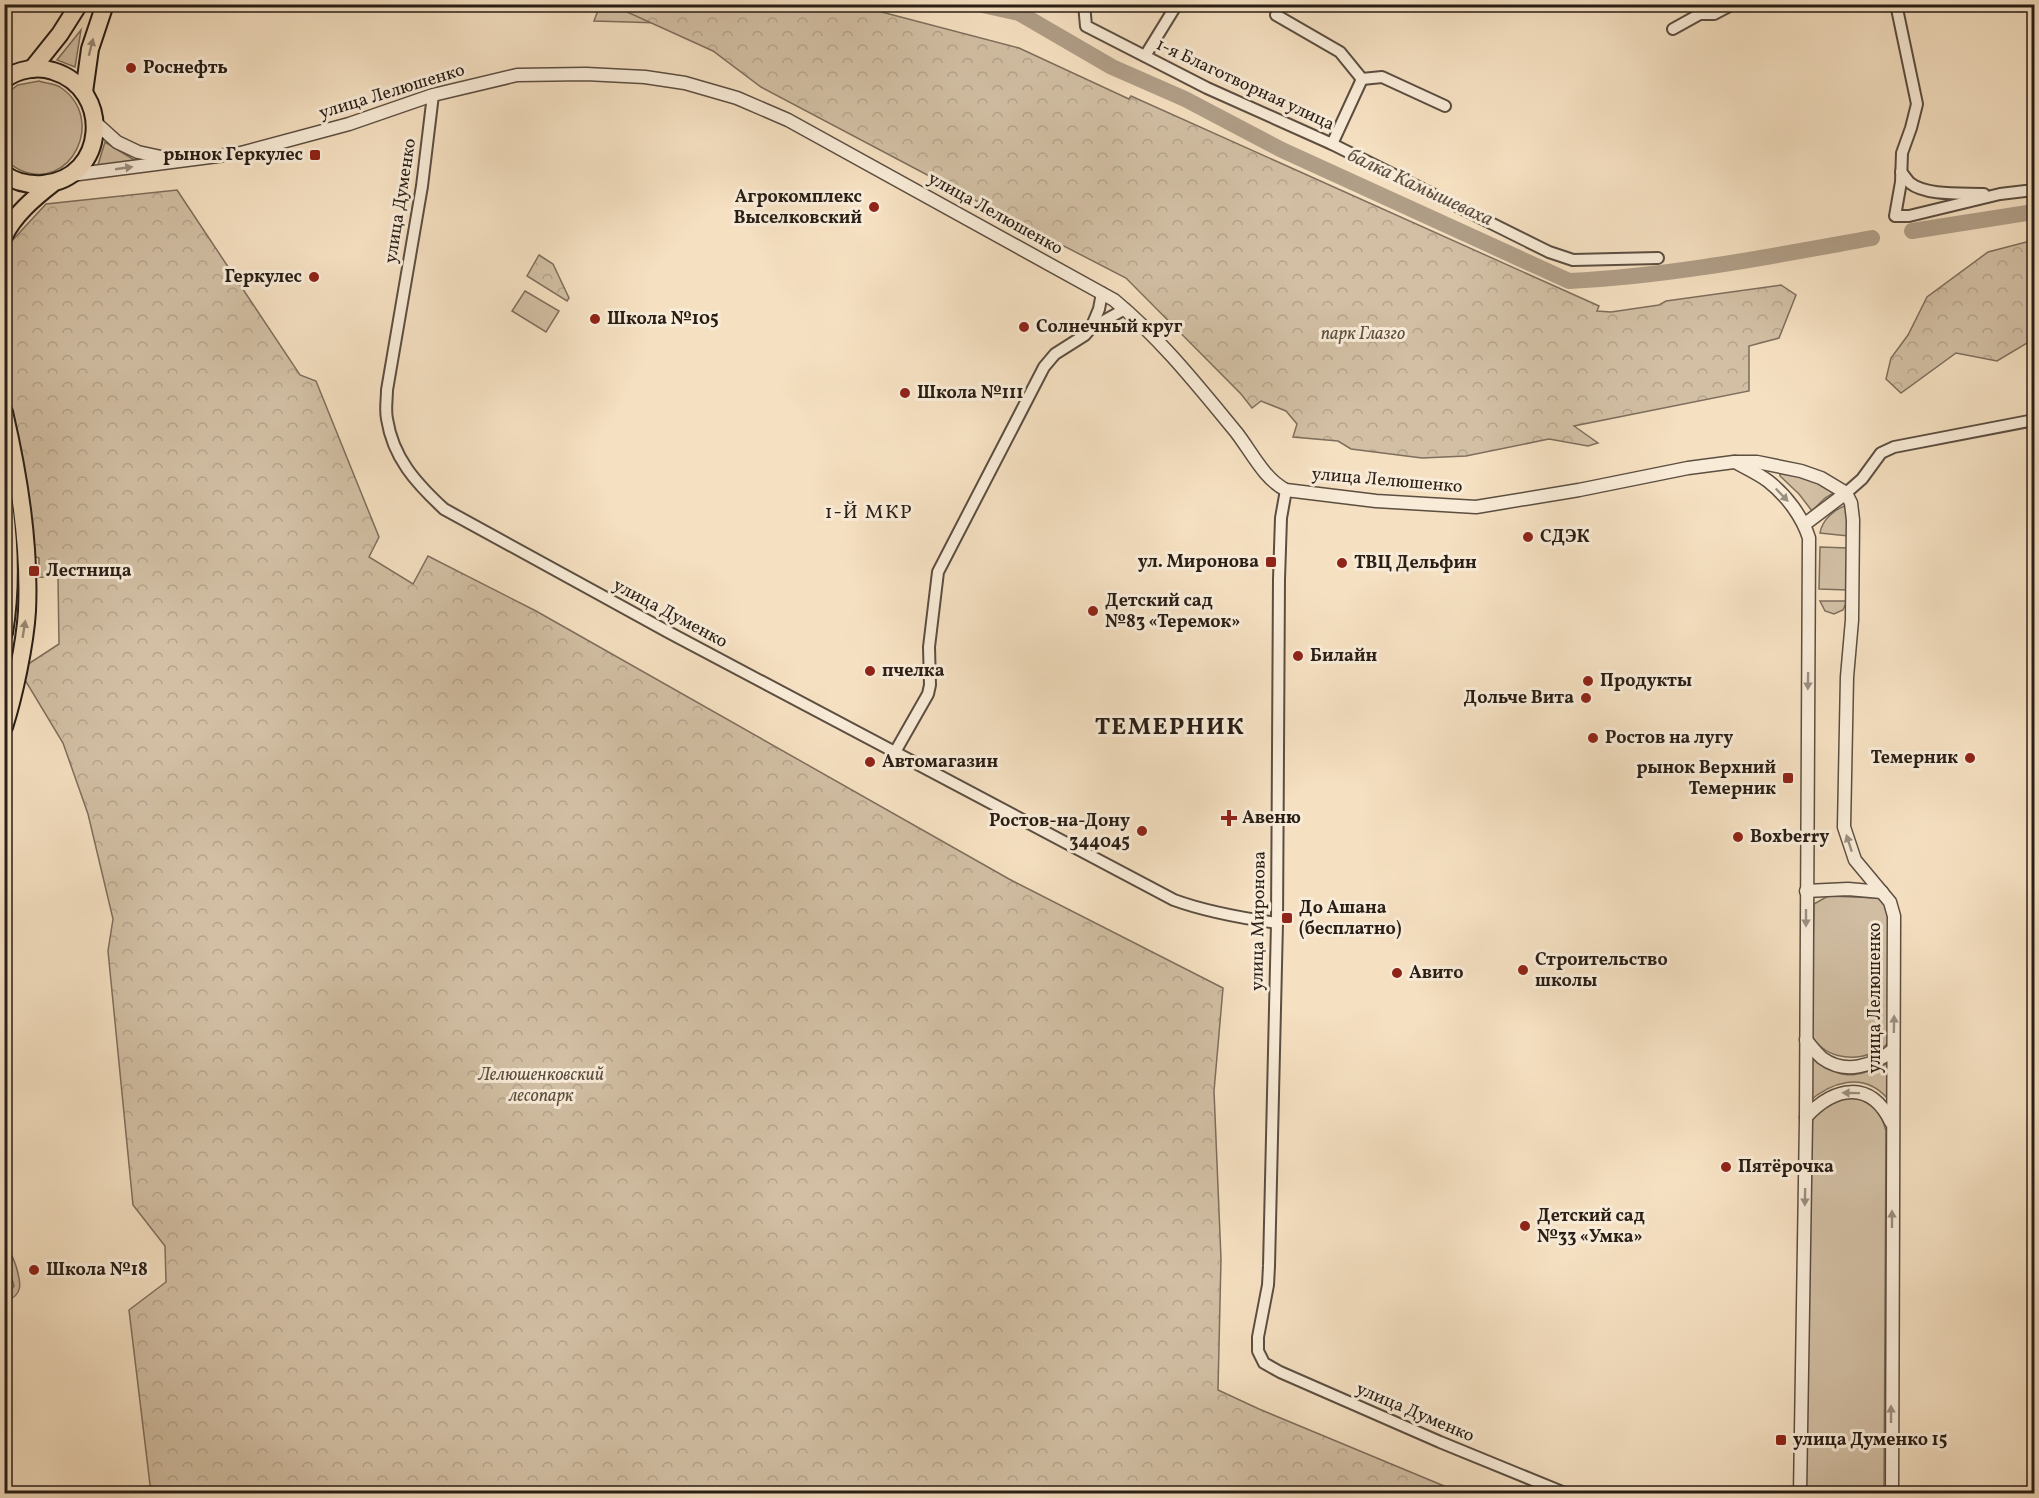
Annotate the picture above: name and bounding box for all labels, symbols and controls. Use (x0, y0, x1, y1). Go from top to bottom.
street label: 1-я Благотворная улица (1152, 33, 1338, 137)
one-way arrow (87, 38, 97, 57)
place label: Роснефть (143, 56, 228, 81)
street label: улица Лелюшенко (316, 58, 468, 126)
marker: Роснефть (124, 61, 138, 75)
street label: улица Думенко (379, 137, 423, 265)
water label: балка Камышеваха (1343, 142, 1497, 234)
place label: рынок Геркулес (163, 143, 303, 168)
marker: рынок Геркулес (308, 148, 322, 162)
one-way arrow (114, 163, 133, 172)
street label: улица Лелюшенко (923, 166, 1067, 262)
place label: Агрокомплекс Выселковский (733, 185, 862, 231)
marker: Агрокомплекс Выселковский (867, 200, 881, 214)
place label: Геркулес (225, 265, 302, 290)
marker: Геркулес (307, 270, 321, 284)
place label: Школа №105 (607, 307, 719, 332)
marker: Школа №105 (588, 312, 602, 326)
place label: Солнечный круг (1036, 315, 1183, 340)
marker: Солнечный круг (1017, 320, 1031, 334)
park label: парк Глазго (1321, 322, 1405, 347)
place label: Школа №111 (917, 381, 1024, 406)
marker: Школа №111 (898, 386, 912, 400)
street label: улица Лелюшенко (1311, 462, 1463, 500)
one-way arrow (1774, 488, 1788, 502)
district label: 1-Й МКР (825, 499, 913, 527)
place label: СДЭК (1540, 525, 1590, 550)
marker: СДЭК (1521, 530, 1535, 544)
place label: ул. Миронова (1138, 550, 1259, 575)
place label: ТВЦ Дельфин (1354, 551, 1477, 576)
marker: ул. Миронова (1264, 555, 1278, 569)
marker: ТВЦ Дельфин (1335, 556, 1349, 570)
place label: Лестница (46, 559, 132, 584)
marker: Лестница (27, 564, 41, 578)
street label: улица Думенко (608, 573, 732, 655)
place label: Детский сад №83 «Теремок» (1105, 589, 1241, 635)
marker: Детский сад №83 «Теремок» (1086, 604, 1100, 618)
one-way arrow (20, 619, 29, 638)
place label: Билайн (1310, 644, 1377, 669)
marker: Билайн (1291, 649, 1305, 663)
place label: пчелка (882, 659, 945, 684)
marker: пчелка (863, 664, 877, 678)
place label: Продукты (1600, 669, 1692, 694)
one-way arrow (1803, 672, 1813, 691)
marker: Продукты (1581, 674, 1595, 688)
place label: Дольче Вита (1464, 686, 1574, 711)
marker: Дольче Вита (1579, 691, 1593, 705)
district label: ТЕМЕРНИК (1095, 711, 1245, 745)
place label: Ростов на лугу (1605, 726, 1733, 751)
marker: Ростов на лугу (1586, 731, 1600, 745)
place label: Темерник (1871, 746, 1958, 771)
place label: Автомагазин (882, 750, 998, 775)
marker: Темерник (1963, 751, 1977, 765)
marker: Автомагазин (863, 755, 877, 769)
place label: рынок Верхний Темерник (1636, 756, 1776, 802)
marker: рынок Верхний Темерник (1781, 771, 1795, 785)
place label: Авеню (1242, 806, 1301, 831)
place label: Ростов-на-Дону 344045 (989, 809, 1130, 855)
marker: Авеню (1220, 809, 1238, 827)
marker: Ростов-на-Дону 344045 (1135, 824, 1149, 838)
place label: Boxberry (1750, 825, 1829, 850)
marker: Boxberry (1731, 830, 1745, 844)
one-way arrow (1844, 834, 1853, 852)
street label: улица Миронова (1245, 851, 1273, 991)
place label: До Ашана (бесплатно) (1299, 896, 1402, 942)
one-way arrow (1801, 909, 1811, 928)
marker: До Ашана (бесплатно) (1280, 911, 1294, 925)
street label: улица Лелюшенко (1863, 922, 1888, 1074)
place label: Строительство школы (1535, 948, 1668, 994)
place label: Авито (1409, 961, 1464, 986)
marker: Строительство школы (1516, 963, 1530, 977)
marker: Авито (1390, 966, 1404, 980)
one-way arrow (1889, 1015, 1898, 1034)
park label: Лелюшенковский лесопарк (477, 1063, 604, 1109)
one-way arrow (1842, 1088, 1861, 1098)
place label: Пятёрочка (1738, 1155, 1834, 1180)
marker: Пятёрочка (1719, 1160, 1733, 1174)
one-way arrow (1800, 1188, 1809, 1207)
place label: Детский сад №33 «Умка» (1537, 1204, 1645, 1250)
one-way arrow (1887, 1210, 1897, 1229)
marker: Детский сад №33 «Умка» (1518, 1219, 1532, 1233)
place label: Школа №18 (46, 1258, 148, 1283)
marker: Школа №18 (27, 1263, 41, 1277)
street label: улица Думенко (1352, 1377, 1478, 1449)
one-way arrow (1886, 1405, 1896, 1424)
place label: улица Думенко 15 (1793, 1428, 1948, 1453)
marker: улица Думенко 15 (1774, 1433, 1788, 1447)

